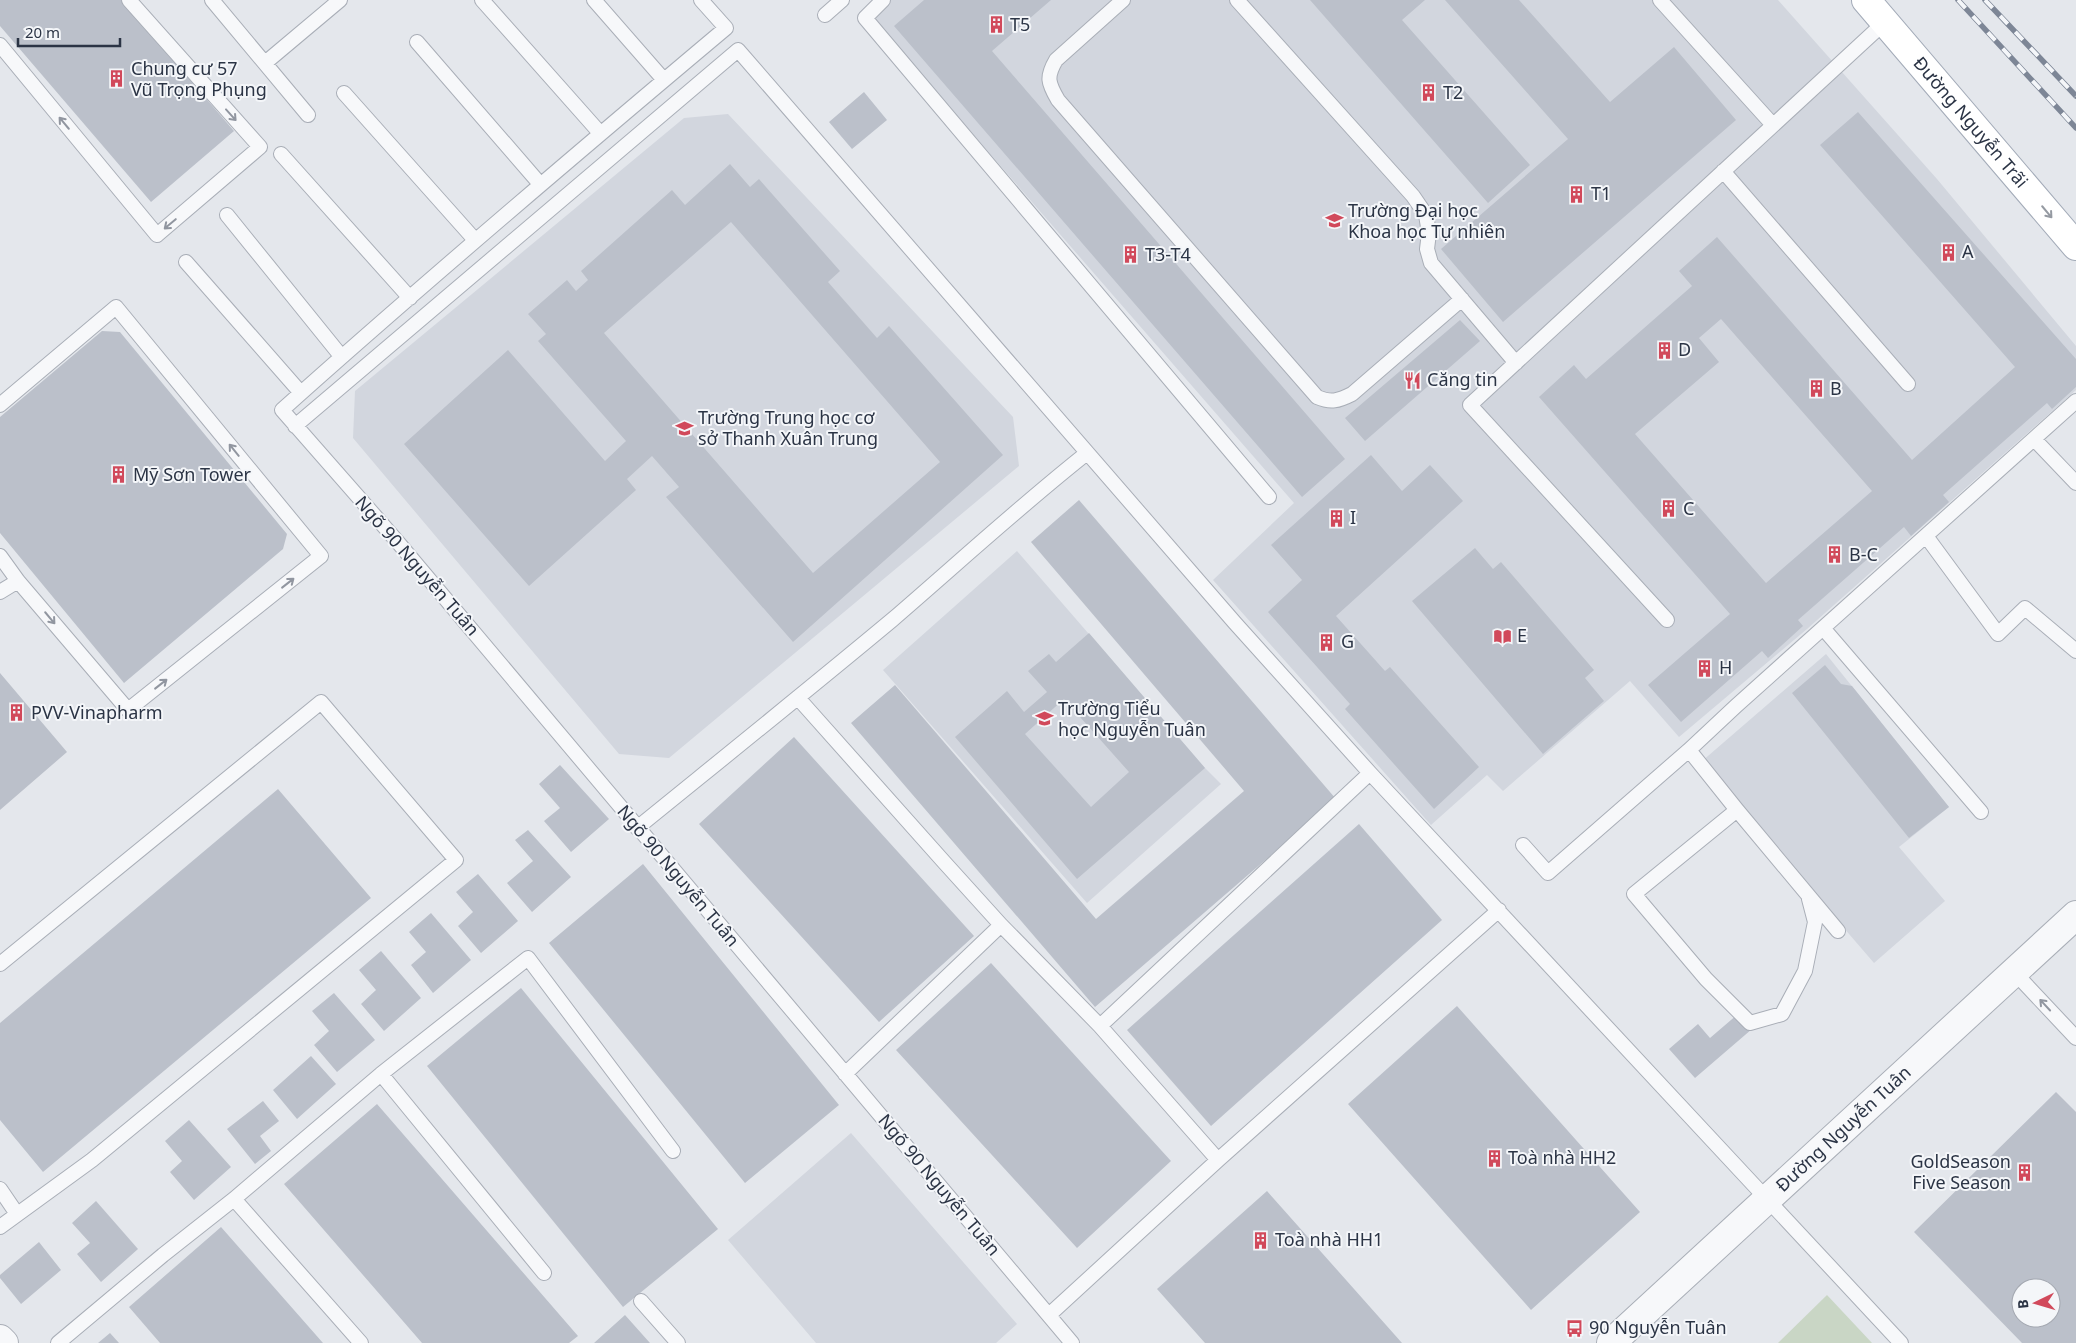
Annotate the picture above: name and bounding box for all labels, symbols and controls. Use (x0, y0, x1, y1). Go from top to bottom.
place label: T5 (1010, 12, 1030, 36)
scale bar (18, 15, 120, 47)
building icon: T5 (986, 15, 1006, 35)
text: 20 m (25, 22, 60, 42)
street label: Đường Nguyễn Trãi (1909, 51, 2034, 192)
place label: Chung cư 57 Vũ Trọng Phụng (131, 56, 267, 101)
building icon: Chung cư 57 Vũ Trọng Phụng (107, 69, 127, 89)
place label: T2 (1443, 80, 1463, 104)
building icon: T2 (1419, 83, 1439, 103)
one-way arrow (225, 108, 237, 121)
one-way arrow (59, 117, 70, 130)
place label: T1 (1591, 181, 1611, 205)
building icon: T1 (1567, 184, 1587, 204)
place label: Trường Đại học Khoa học Tự nhiên (1348, 198, 1505, 243)
one-way arrow (2041, 205, 2053, 218)
school or university icon: Trường Đại học Khoa học Tự nhiên (1324, 211, 1344, 231)
one-way arrow (164, 219, 177, 230)
place label: A (1962, 239, 1974, 263)
place label: T3-T4 (1145, 242, 1191, 266)
building icon: A (1938, 242, 1958, 262)
building icon: T3-T4 (1121, 245, 1141, 265)
place label: D (1678, 337, 1691, 361)
building icon: D (1654, 340, 1674, 360)
place label: Căng tin (1427, 367, 1498, 391)
restaurant icon: Căng tin (1403, 370, 1423, 390)
place label: B (1830, 376, 1842, 400)
building icon: B (1806, 379, 1826, 399)
place label: Trường Trung học cơ sở Thanh Xuân Trung (698, 405, 878, 450)
school or university icon: Trường Trung học cơ sở Thanh Xuân Trung (674, 418, 694, 438)
one-way arrow (229, 444, 240, 457)
place label: Mỹ Sơn Tower (133, 462, 252, 486)
building icon: Mỹ Sơn Tower (109, 465, 129, 485)
street label: Ngõ 90 Nguyễn Tuân (350, 490, 485, 640)
place label: C (1683, 496, 1694, 520)
building icon: C (1659, 499, 1679, 519)
place label: I (1350, 505, 1356, 529)
building icon: I (1326, 508, 1346, 528)
place label: B-C (1849, 542, 1878, 566)
building icon: B-C (1825, 545, 1845, 565)
one-way arrow (281, 577, 294, 588)
one-way arrow (44, 611, 56, 624)
place label: E (1517, 623, 1527, 647)
library icon: E (1493, 626, 1513, 646)
place label: G (1341, 629, 1354, 653)
building icon: G (1317, 632, 1337, 652)
place label: H (1719, 655, 1732, 679)
building icon: H (1695, 658, 1715, 678)
one-way arrow (154, 678, 167, 689)
place label: Trường Tiểu học Nguyễn Tuân (1058, 696, 1206, 741)
place label: PVV-Vinapharm (31, 700, 163, 724)
building icon: PVV-Vinapharm (7, 703, 27, 723)
school or university icon: Trường Tiểu học Nguyễn Tuân (1034, 709, 1054, 729)
street label: Ngõ 90 Nguyễn Tuân (612, 799, 745, 951)
one-way arrow (2039, 999, 2051, 1011)
street label: Đường Nguyễn Tuân (1770, 1060, 1916, 1197)
street label: Ngõ 90 Nguyễn Tuân (873, 1108, 1006, 1260)
place label: Toà nhà HH2 (1508, 1145, 1616, 1169)
building icon: Toà nhà HH2 (1484, 1148, 1504, 1168)
place label: GoldSeason Five Season (1911, 1149, 2011, 1194)
building icon: GoldSeason Five Season (2015, 1162, 2035, 1182)
place label: Toà nhà HH1 (1275, 1227, 1383, 1251)
building icon: Toà nhà HH1 (1251, 1230, 1271, 1250)
north arrow (2011, 1278, 2061, 1328)
text: B (2013, 1299, 2032, 1310)
place label: 90 Nguyễn Tuân (1589, 1315, 1727, 1339)
bus stop icon: 90 Nguyễn Tuân (1565, 1318, 1585, 1338)

